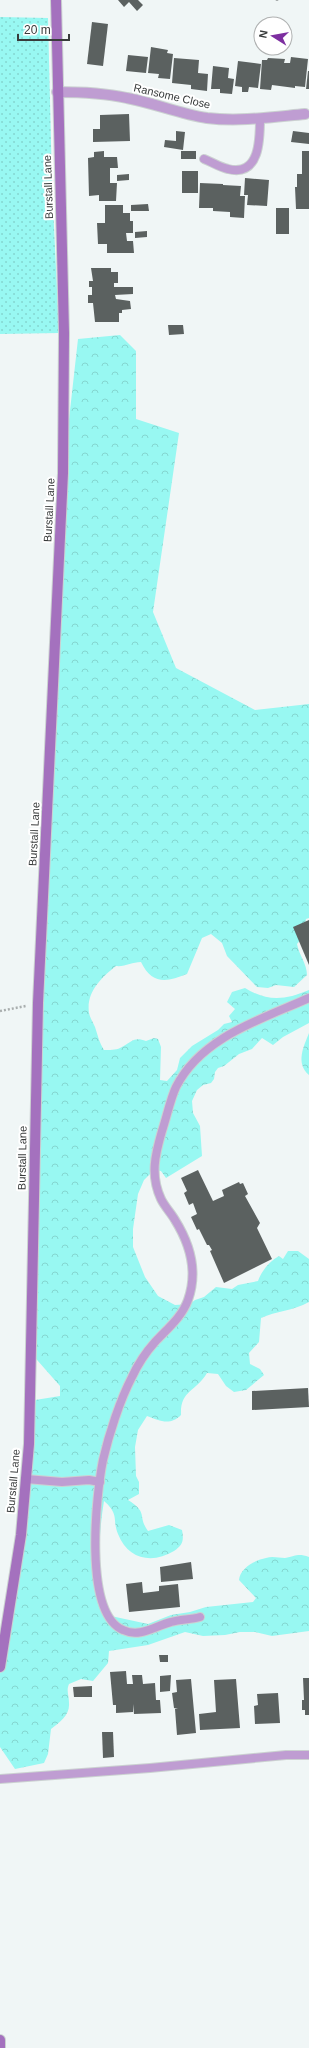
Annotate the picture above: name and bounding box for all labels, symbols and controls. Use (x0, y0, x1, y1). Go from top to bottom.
scale bar (18, 16, 69, 42)
north arrow (253, 16, 293, 56)
text: 20 m (24, 23, 51, 37)
text: N (257, 29, 270, 39)
street label: Ransome Close (133, 81, 211, 111)
street label: Burstall Lane (41, 155, 55, 219)
street label: Burstall Lane (41, 478, 57, 542)
street label: Burstall Lane (26, 802, 42, 866)
street label: Burstall Lane (15, 1126, 29, 1190)
street label: Burstall Lane (4, 1448, 22, 1514)

